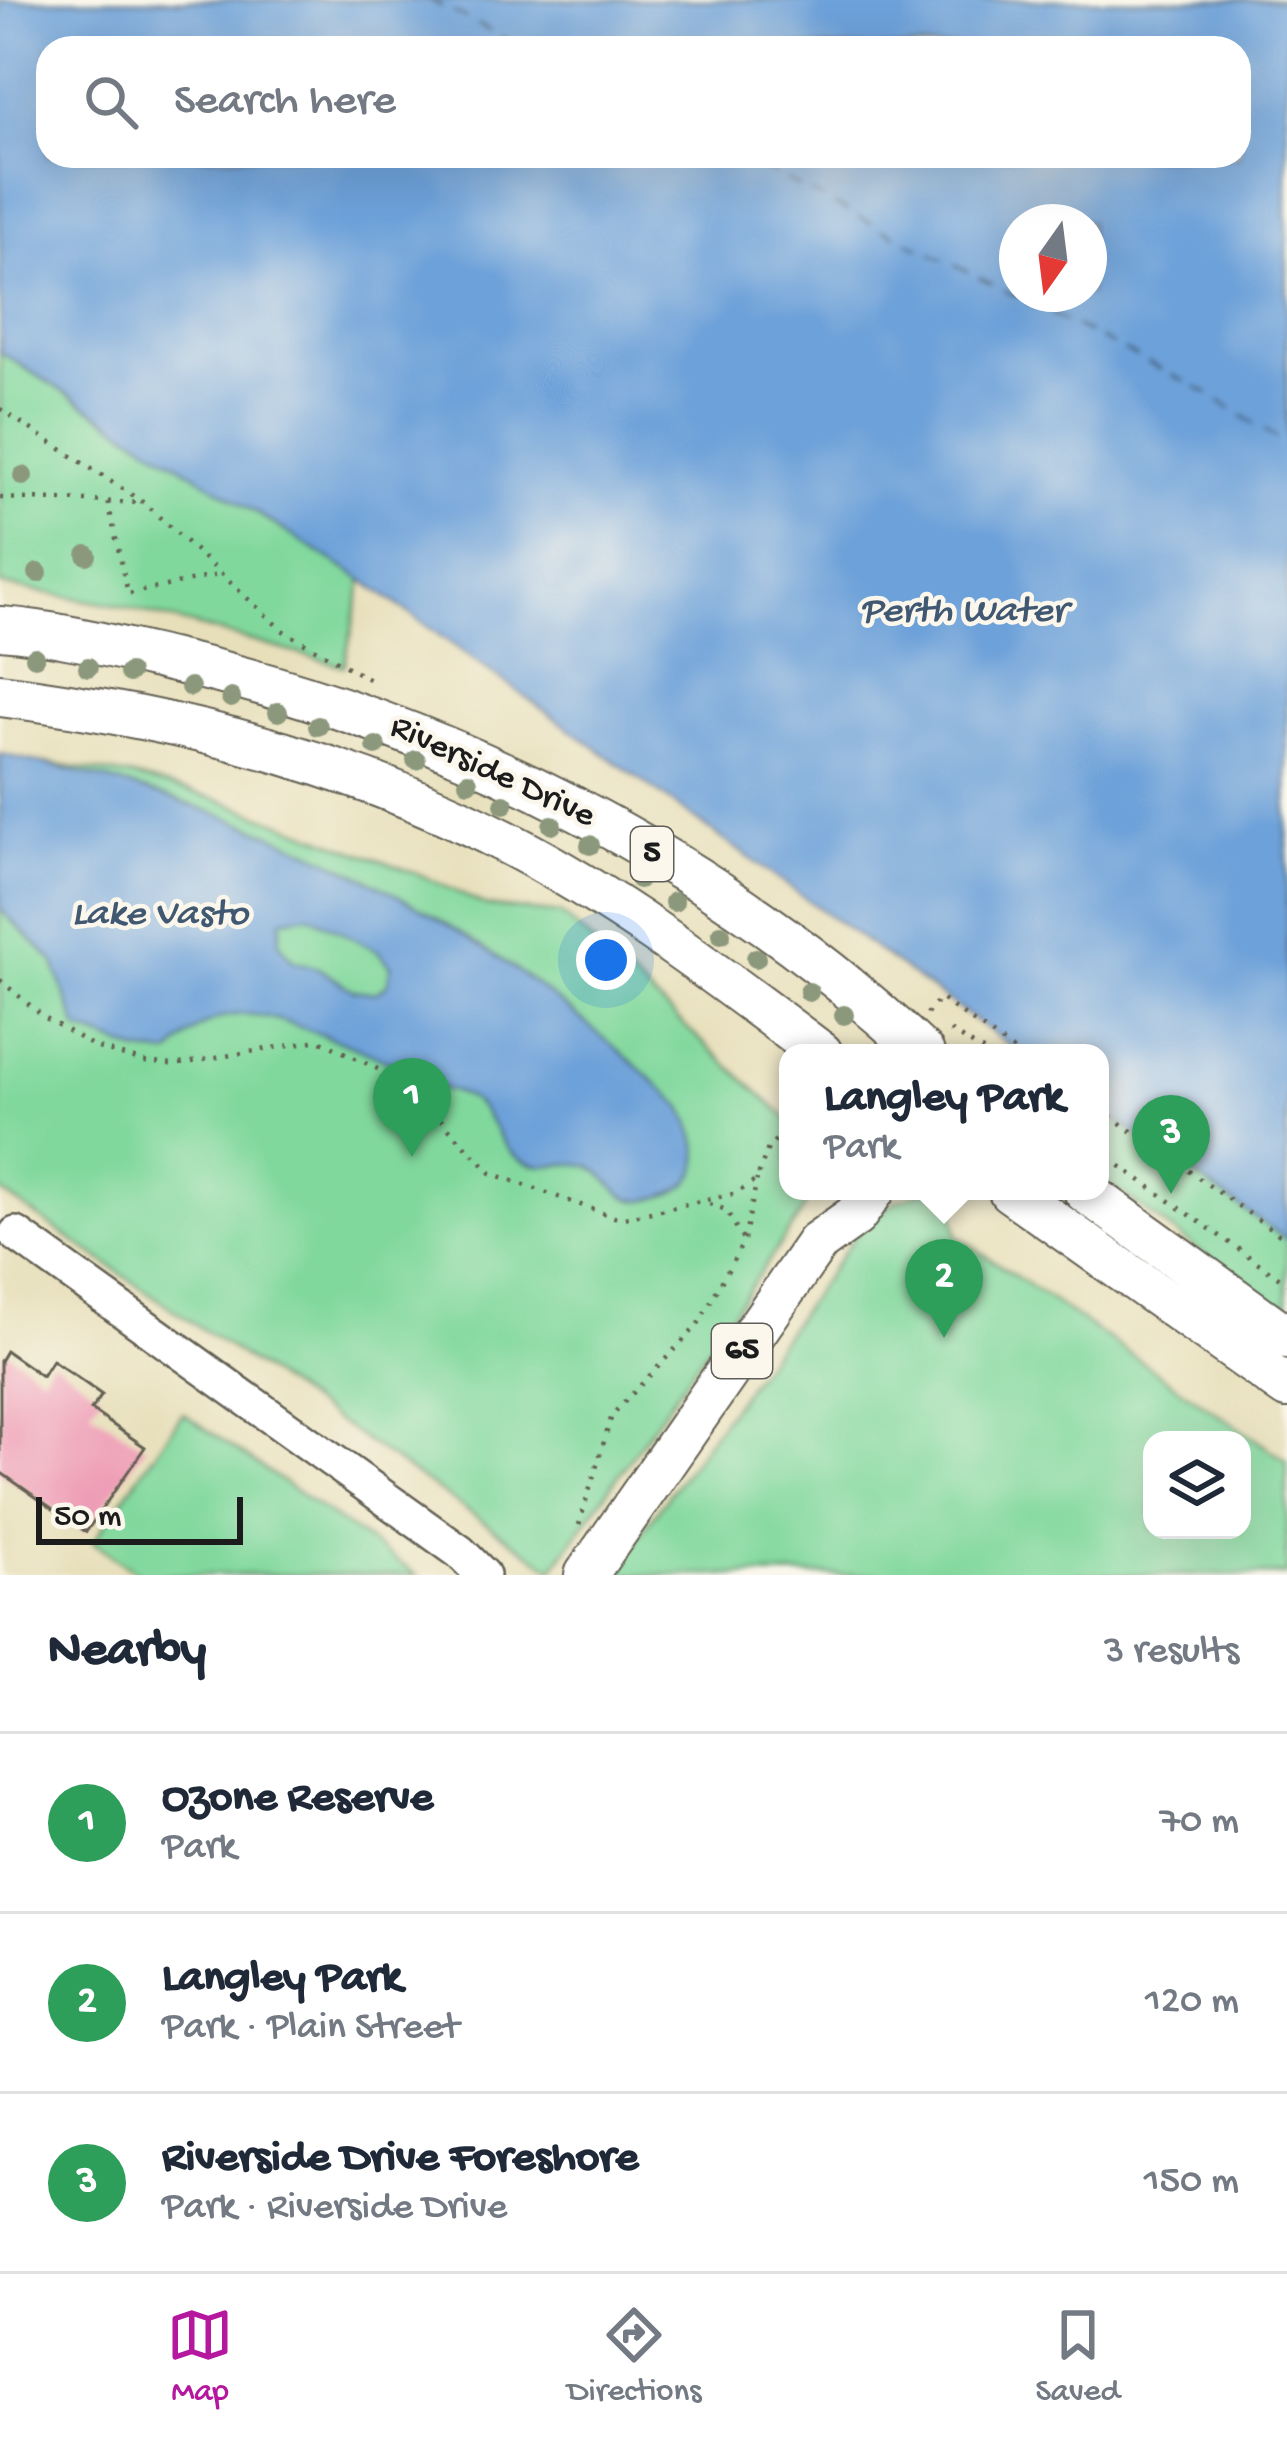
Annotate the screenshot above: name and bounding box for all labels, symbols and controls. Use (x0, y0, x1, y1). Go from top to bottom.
search box (36, 36, 1251, 168)
icon: search (78, 69, 144, 135)
text: Search here (174, 76, 396, 129)
north arrow (999, 204, 1107, 312)
water label: Perth Water (860, 590, 1073, 636)
street label: Riverside Drive (382, 707, 602, 839)
road number: 5 (631, 827, 673, 881)
water label: Lake Vasto (72, 893, 250, 939)
your location (576, 930, 636, 990)
popup (779, 1044, 1109, 1200)
pin: 1 (373, 1058, 451, 1157)
text: Langley Park (824, 1073, 1064, 1126)
pin: 3 (1132, 1095, 1210, 1194)
text: Park (824, 1126, 898, 1172)
pin: 2 (905, 1239, 983, 1338)
road number: 65 (712, 1324, 772, 1378)
map controls (1143, 1431, 1251, 1539)
button: layers (1143, 1431, 1251, 1539)
scale bar (36, 1491, 243, 1544)
text: 50 m (54, 1499, 121, 1537)
text: Nearby (48, 1623, 206, 1683)
text: 3 results (1104, 1630, 1239, 1676)
text: Ozone Reserve (162, 1773, 433, 1826)
text: 1 (79, 1800, 95, 1846)
text: 70 m (1160, 1800, 1239, 1846)
text: Park (162, 1826, 236, 1872)
text: Langley Park (162, 1953, 402, 2006)
text: 2 (77, 1980, 97, 2026)
text: 120 m (1145, 1980, 1239, 2026)
text: Park · Plain Street (162, 2006, 459, 2052)
text: Riverside Drive Foreshore (162, 2133, 638, 2186)
text: 3 (77, 2160, 97, 2206)
text: 150 m (1144, 2160, 1239, 2206)
text: Park · Riverside Drive (162, 2186, 507, 2232)
tab: Map (167, 2302, 233, 2412)
tab: Directions (567, 2302, 701, 2412)
tab: Saved (1035, 2302, 1120, 2412)

